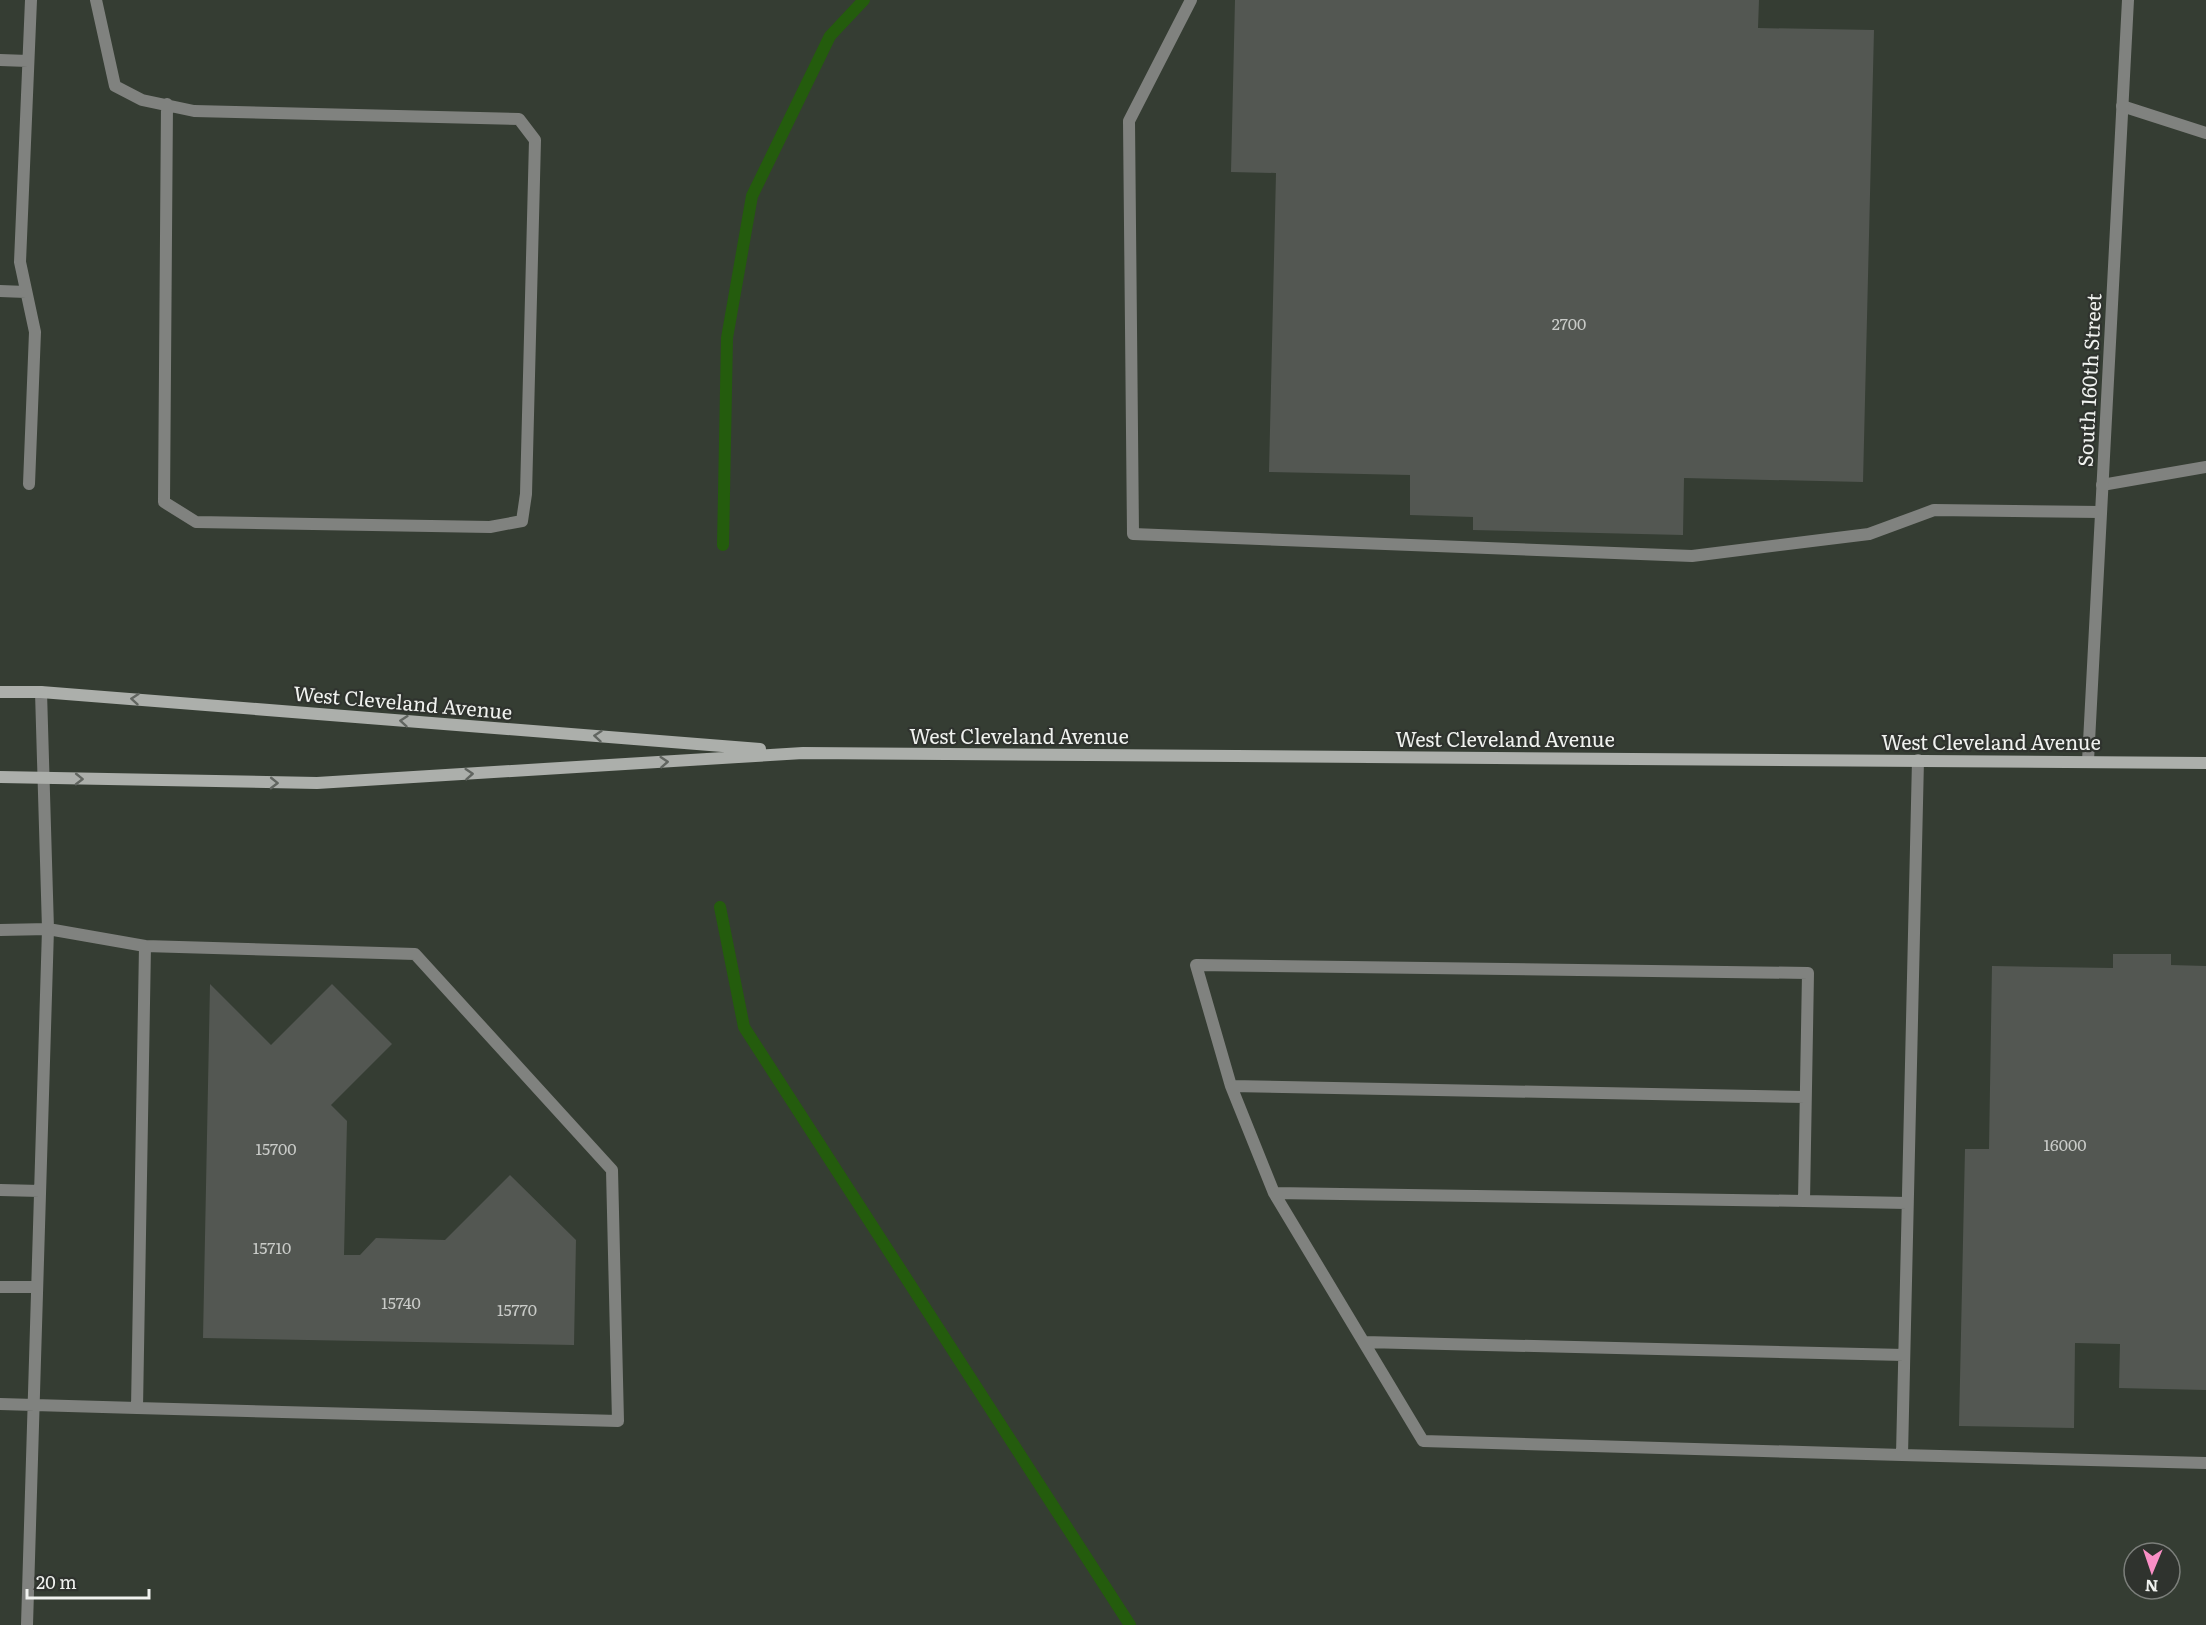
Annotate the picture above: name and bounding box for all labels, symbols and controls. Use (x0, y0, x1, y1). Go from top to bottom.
street label: South 160th Street (2068, 292, 2108, 468)
house number: 2700 (1552, 311, 1586, 335)
street label: West Cleveland Avenue (292, 676, 514, 726)
one-way arrow (130, 693, 139, 706)
one-way arrow (399, 715, 408, 728)
street label: West Cleveland Avenue (909, 720, 1129, 750)
street label: West Cleveland Avenue (1395, 723, 1615, 753)
street label: West Cleveland Avenue (1881, 726, 2101, 756)
one-way arrow (594, 730, 603, 743)
one-way arrow (659, 755, 668, 768)
one-way arrow (465, 768, 474, 781)
one-way arrow (75, 772, 84, 785)
one-way arrow (270, 776, 279, 789)
house number: 16000 (2044, 1132, 2086, 1156)
house number: 15700 (255, 1136, 297, 1160)
house number: 15710 (253, 1235, 291, 1259)
house number: 15740 (381, 1290, 421, 1314)
house number: 15770 (497, 1297, 537, 1321)
north arrow (2122, 1541, 2182, 1601)
scale bar (27, 1562, 148, 1600)
text: 20 m (36, 1568, 77, 1595)
text: N (2144, 1575, 2159, 1599)

